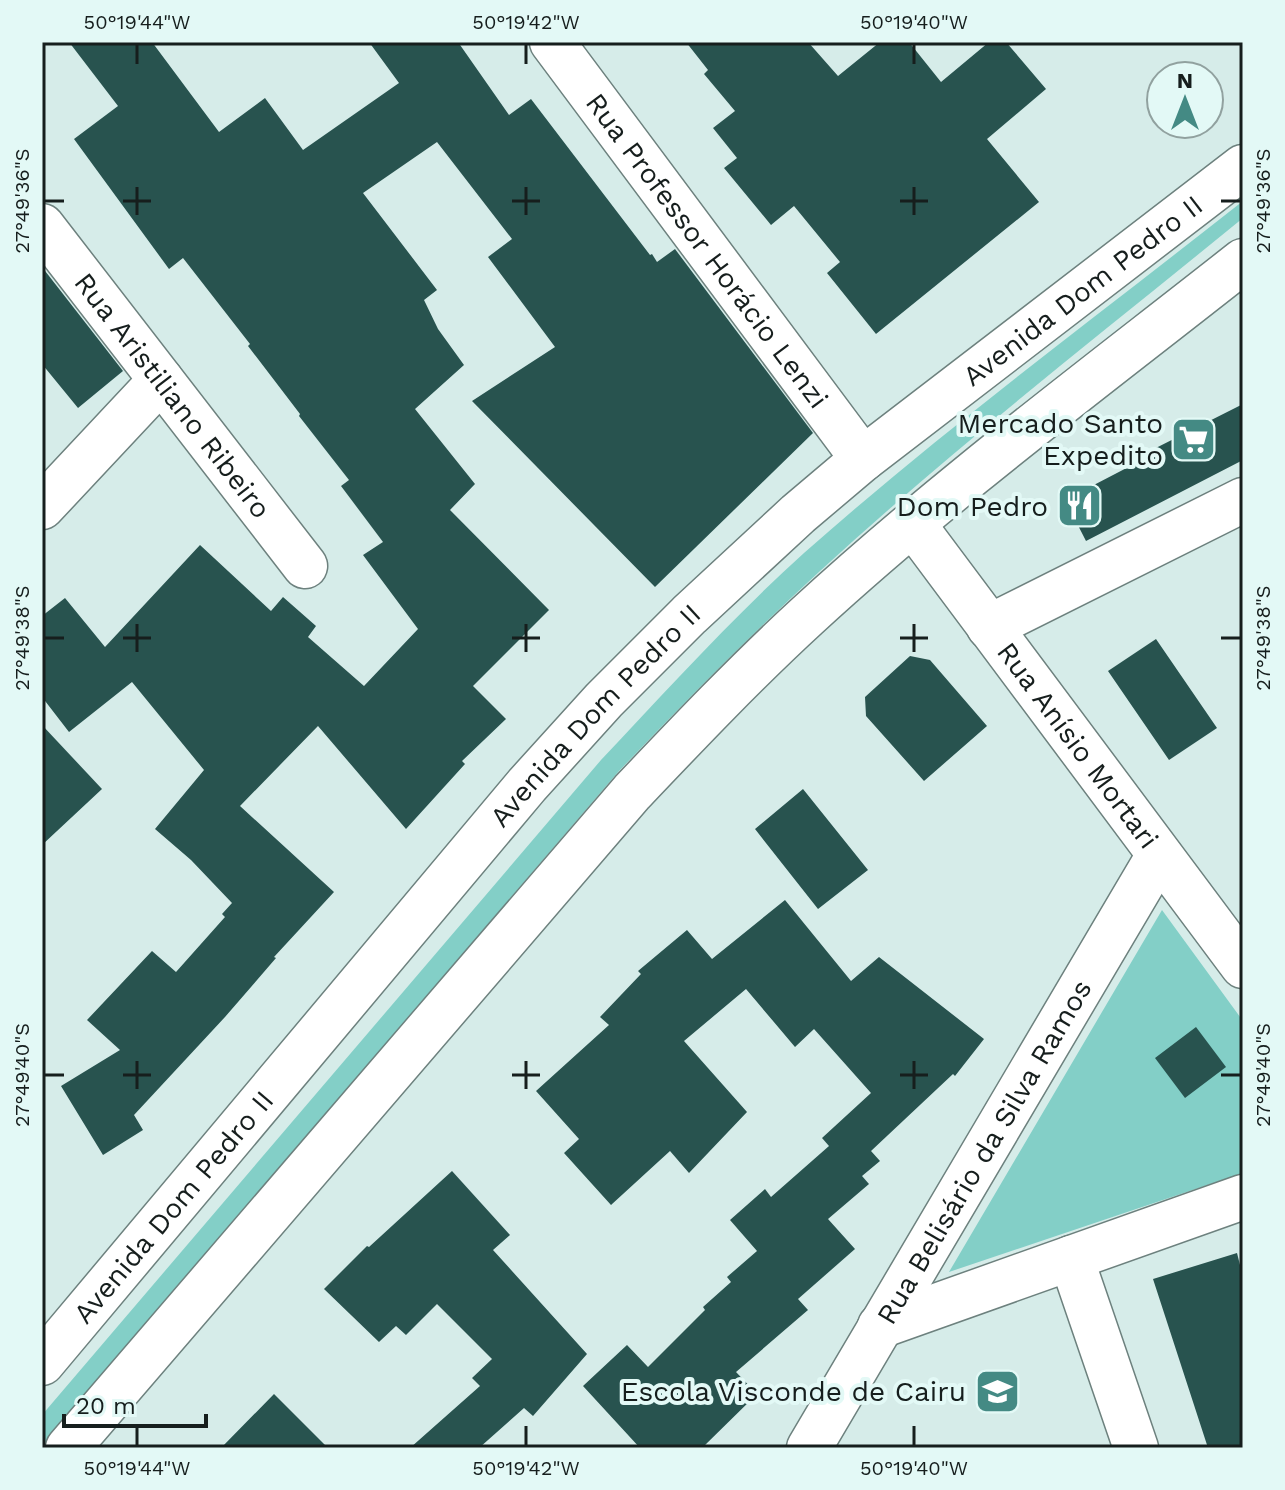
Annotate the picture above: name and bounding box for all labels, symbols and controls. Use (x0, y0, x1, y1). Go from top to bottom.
text: 50°19'44"W (84, 10, 191, 34)
text: 50°19'42"W (472, 10, 580, 34)
text: 50°19'40"W (860, 10, 968, 34)
north arrow (1145, 60, 1225, 140)
text: N (1177, 68, 1193, 93)
street label: Rua Professor Horácio Lenzi (579, 87, 836, 414)
text: 27°49'36"S (10, 148, 34, 254)
text: 27°49'36"S (1251, 148, 1275, 254)
street label: Avenida Dom Pedro II (956, 188, 1209, 393)
street label: Rua Aristiliano Ribeiro (68, 266, 278, 524)
place label: Mercado Santo Expedito (958, 407, 1163, 472)
supermarket icon: Mercado Santo Expedito (1170, 415, 1218, 463)
restaurant icon: Dom Pedro (1055, 482, 1103, 530)
place label: Dom Pedro (896, 490, 1048, 523)
text: 27°49'38"S (10, 585, 34, 691)
text: 27°49'38"S (1251, 585, 1275, 691)
street label: Avenida Dom Pedro II (483, 597, 707, 833)
street label: Rua Anísio Mortari (990, 636, 1166, 855)
street label: Rua Belisário da Silva Ramos (869, 974, 1098, 1330)
text: 27°49'40"S (10, 1023, 34, 1127)
text: 27°49'40"S (1251, 1023, 1275, 1127)
street label: Avenida Dom Pedro II (66, 1084, 280, 1330)
school or university icon: Escola Visconde de Cairu (973, 1367, 1021, 1415)
place label: Escola Visconde de Cairu (621, 1375, 966, 1408)
scale bar (64, 1378, 206, 1428)
text: 20 m (76, 1392, 136, 1420)
text: 50°19'44"W (84, 1456, 191, 1480)
text: 50°19'42"W (472, 1456, 580, 1480)
text: 50°19'40"W (860, 1456, 968, 1480)

